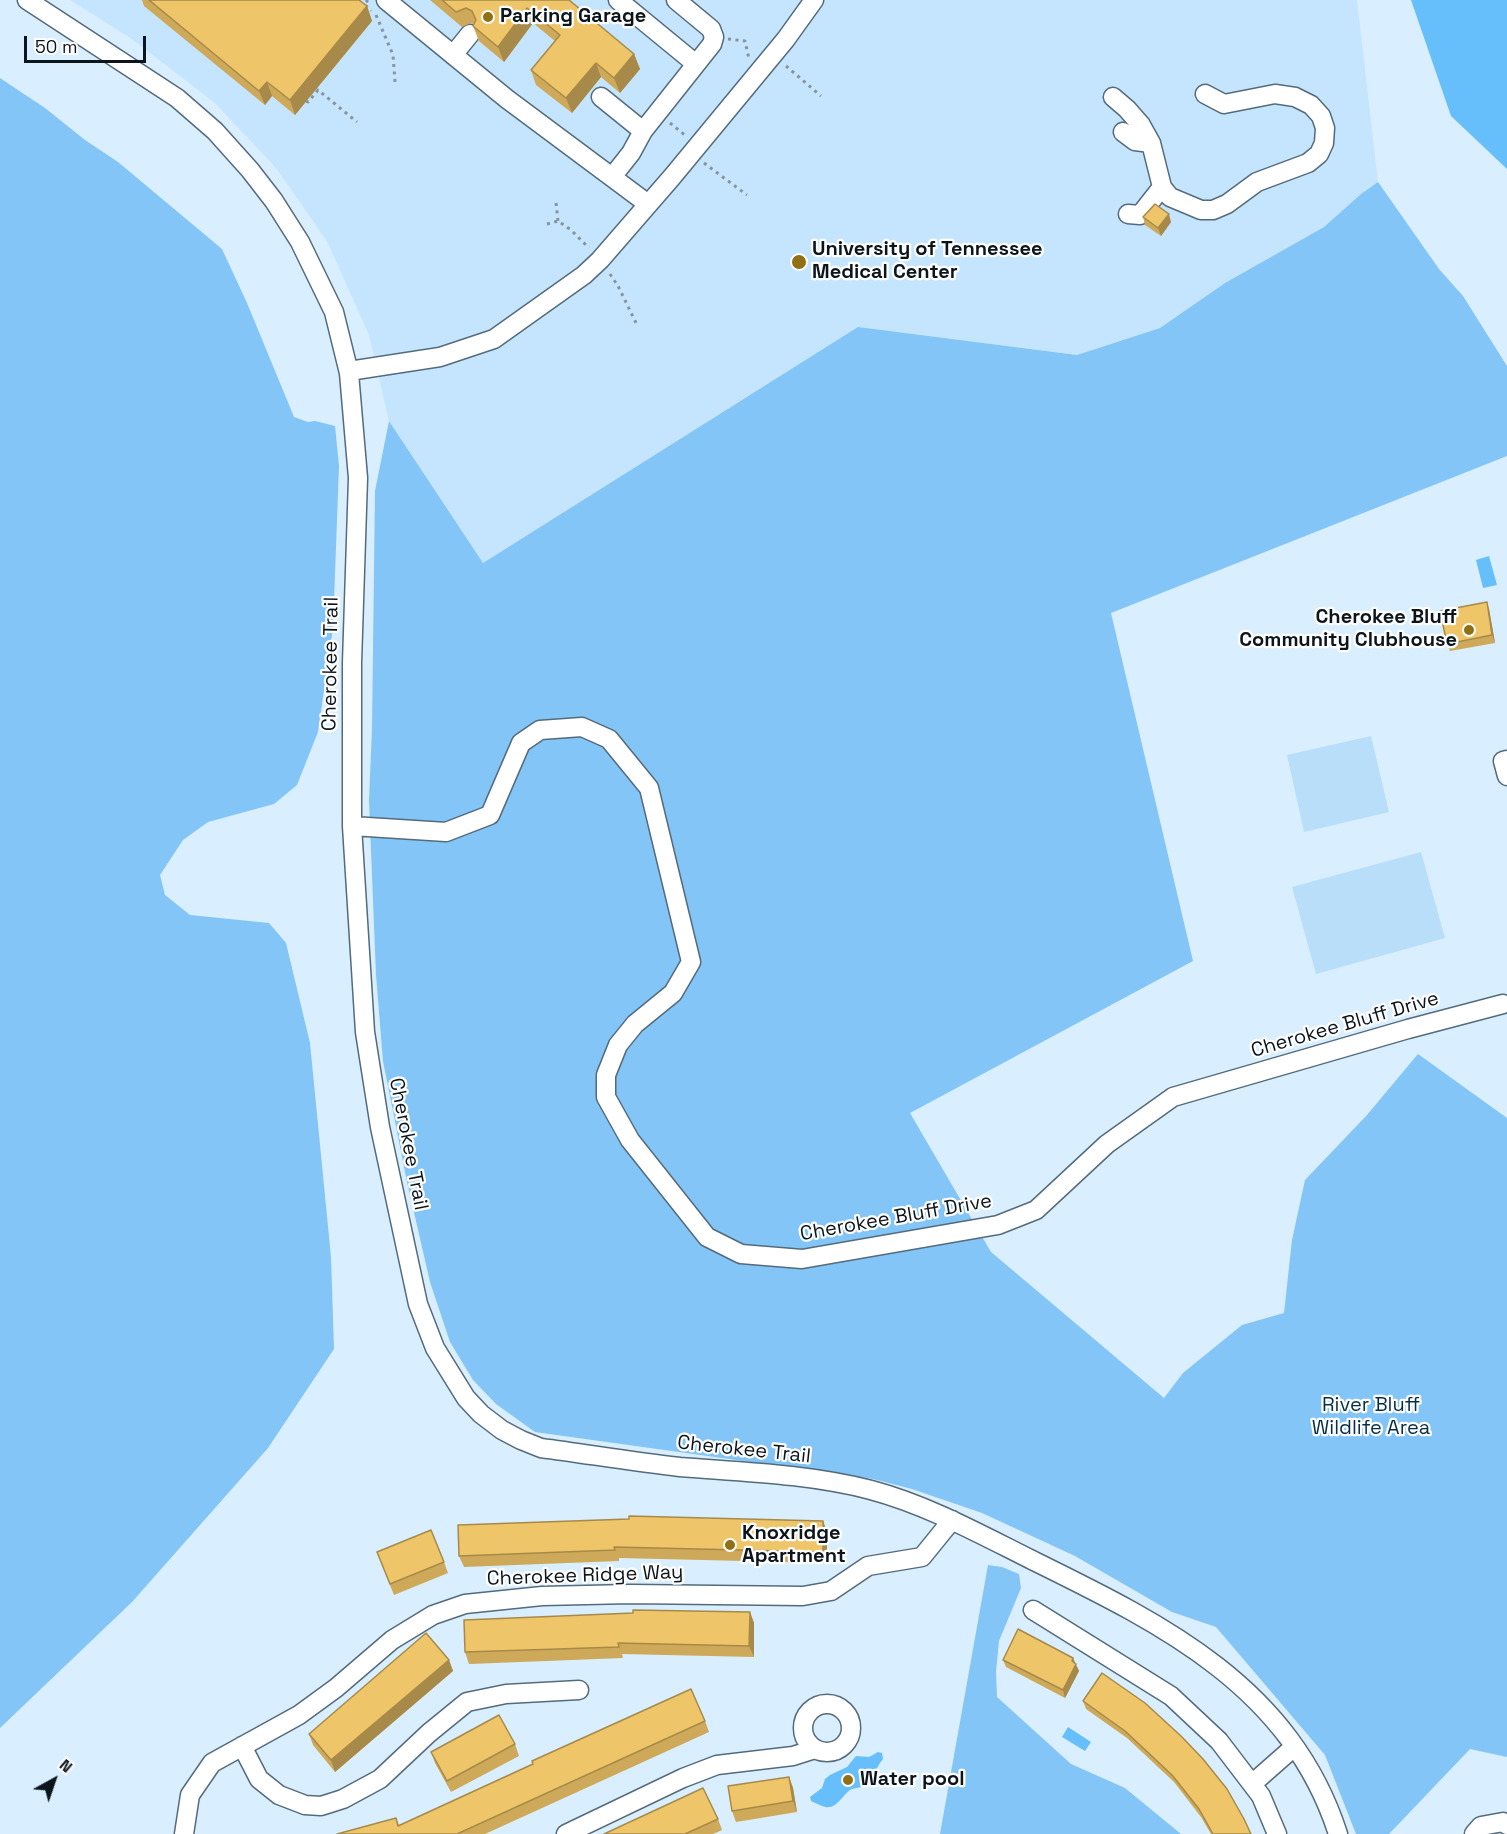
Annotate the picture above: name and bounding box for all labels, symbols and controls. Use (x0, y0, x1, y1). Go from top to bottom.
place label: Parking Garage (500, 5, 646, 29)
marker: Parking Garage (481, 10, 495, 24)
scale bar (27, 24, 148, 62)
text: 50 m (35, 35, 77, 58)
place label: University of Tennessee Medical Center (812, 238, 1043, 285)
marker: University of Tennessee Medical Center (790, 253, 808, 271)
street label: Cherokee Trail (318, 597, 344, 731)
place label: Cherokee Bluff Community Clubhouse (1239, 606, 1457, 653)
marker: Cherokee Bluff Community Clubhouse (1462, 623, 1476, 637)
street label: Cherokee Bluff Drive (1248, 987, 1442, 1063)
street label: Cherokee Trail (383, 1076, 433, 1212)
street label: Cherokee Bluff Drive (798, 1189, 994, 1247)
park label: River Bluff Wildlife Area (1312, 1394, 1430, 1441)
street label: Cherokee Trail (676, 1431, 812, 1469)
place label: Knoxridge Apartment (742, 1522, 846, 1569)
marker: Knoxridge Apartment (723, 1538, 737, 1552)
street label: Cherokee Ridge Way (486, 1561, 684, 1591)
north arrow (24, 1750, 84, 1810)
text: N (55, 1754, 77, 1777)
place label: Water pool (860, 1768, 965, 1792)
marker: Water pool (841, 1773, 855, 1787)

